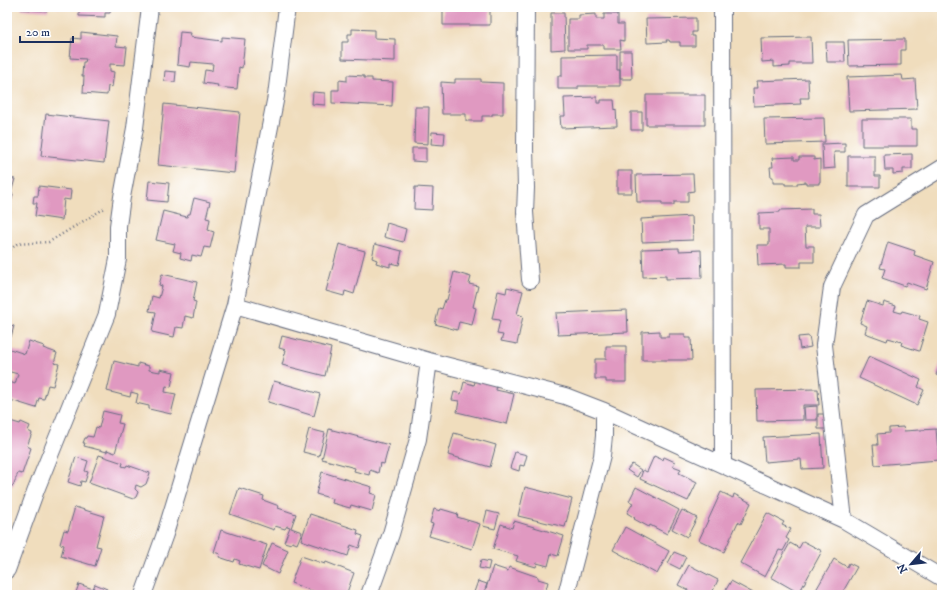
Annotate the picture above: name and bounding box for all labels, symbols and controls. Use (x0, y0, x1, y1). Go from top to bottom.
scale bar (20, 18, 73, 44)
text: 20 m (26, 25, 50, 40)
north arrow (891, 544, 931, 584)
text: N (895, 561, 911, 575)

